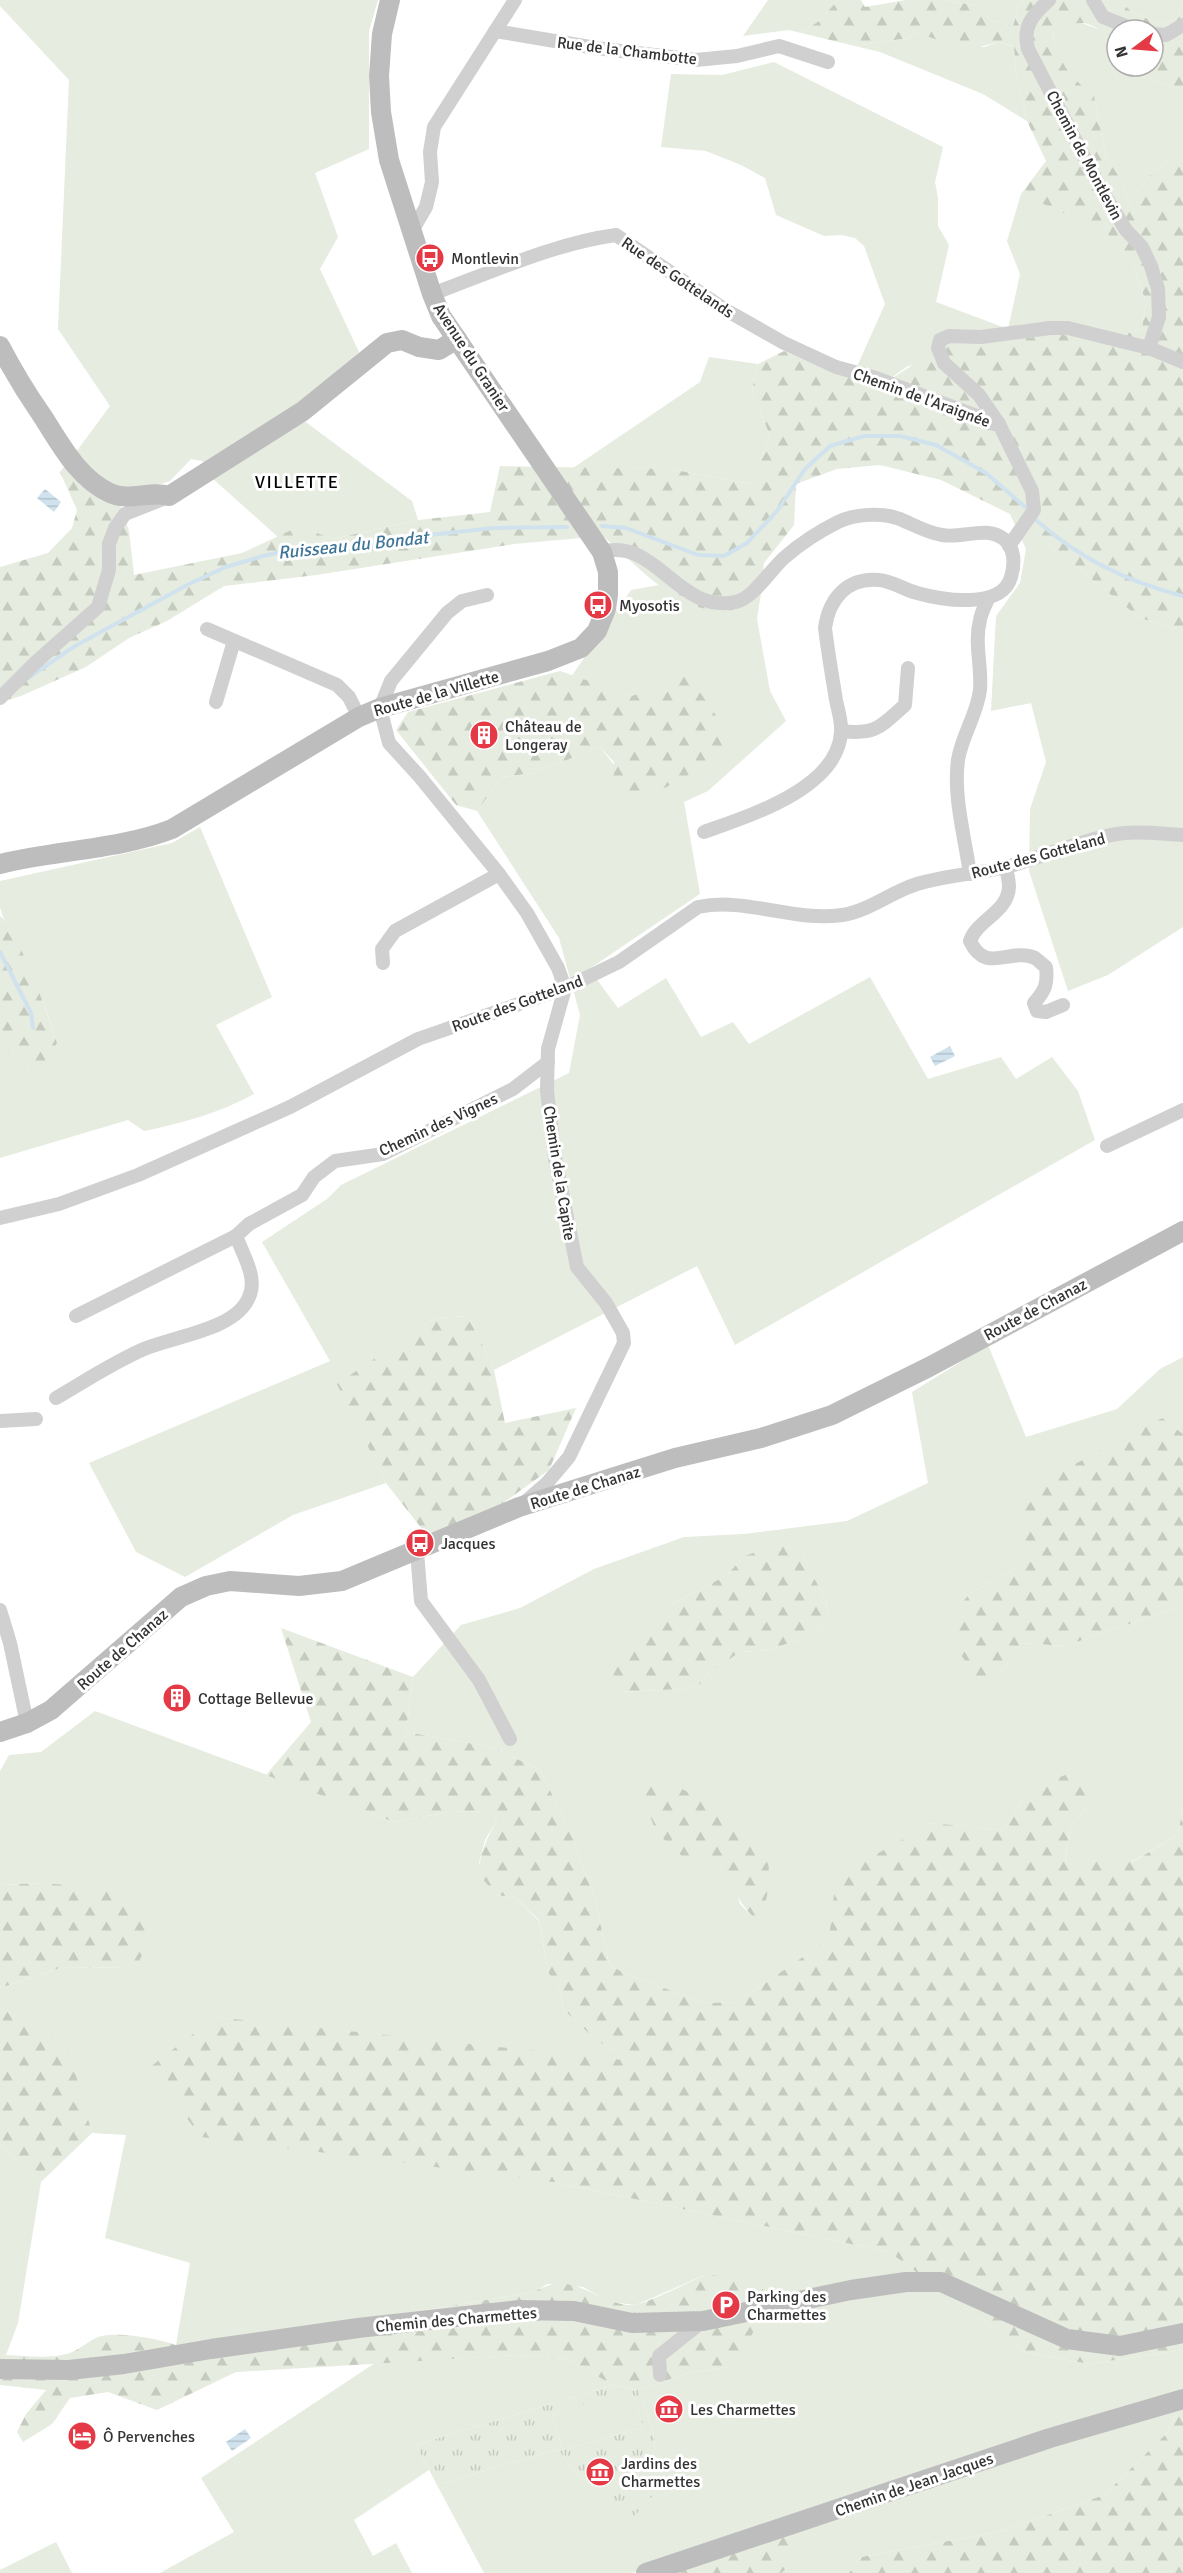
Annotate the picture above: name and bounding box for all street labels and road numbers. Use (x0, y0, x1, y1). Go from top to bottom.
street label: Rue de la Chambotte (556, 32, 698, 69)
street label: Chemin de Montlevin (1042, 87, 1127, 224)
street label: Rue des Gottelands (618, 233, 737, 323)
street label: Avenue du Granier (429, 299, 514, 416)
street label: Chemin de l'Araignée (850, 364, 993, 432)
street label: Route de la Villette (371, 667, 501, 721)
street label: Route des Gotteland (969, 828, 1108, 883)
street label: Route des Gotteland (449, 971, 586, 1037)
street label: Chemin des Vignes (376, 1089, 501, 1161)
street label: Chemin de la Capite (539, 1104, 580, 1242)
street label: Route de Chanaz (980, 1274, 1090, 1345)
street label: Route de Chanaz (528, 1462, 643, 1514)
street label: Route de Chanaz (73, 1605, 172, 1695)
street label: Chemin des Charmettes (375, 2303, 538, 2337)
street label: Chemin de Jean Jacques (833, 2449, 996, 2521)

